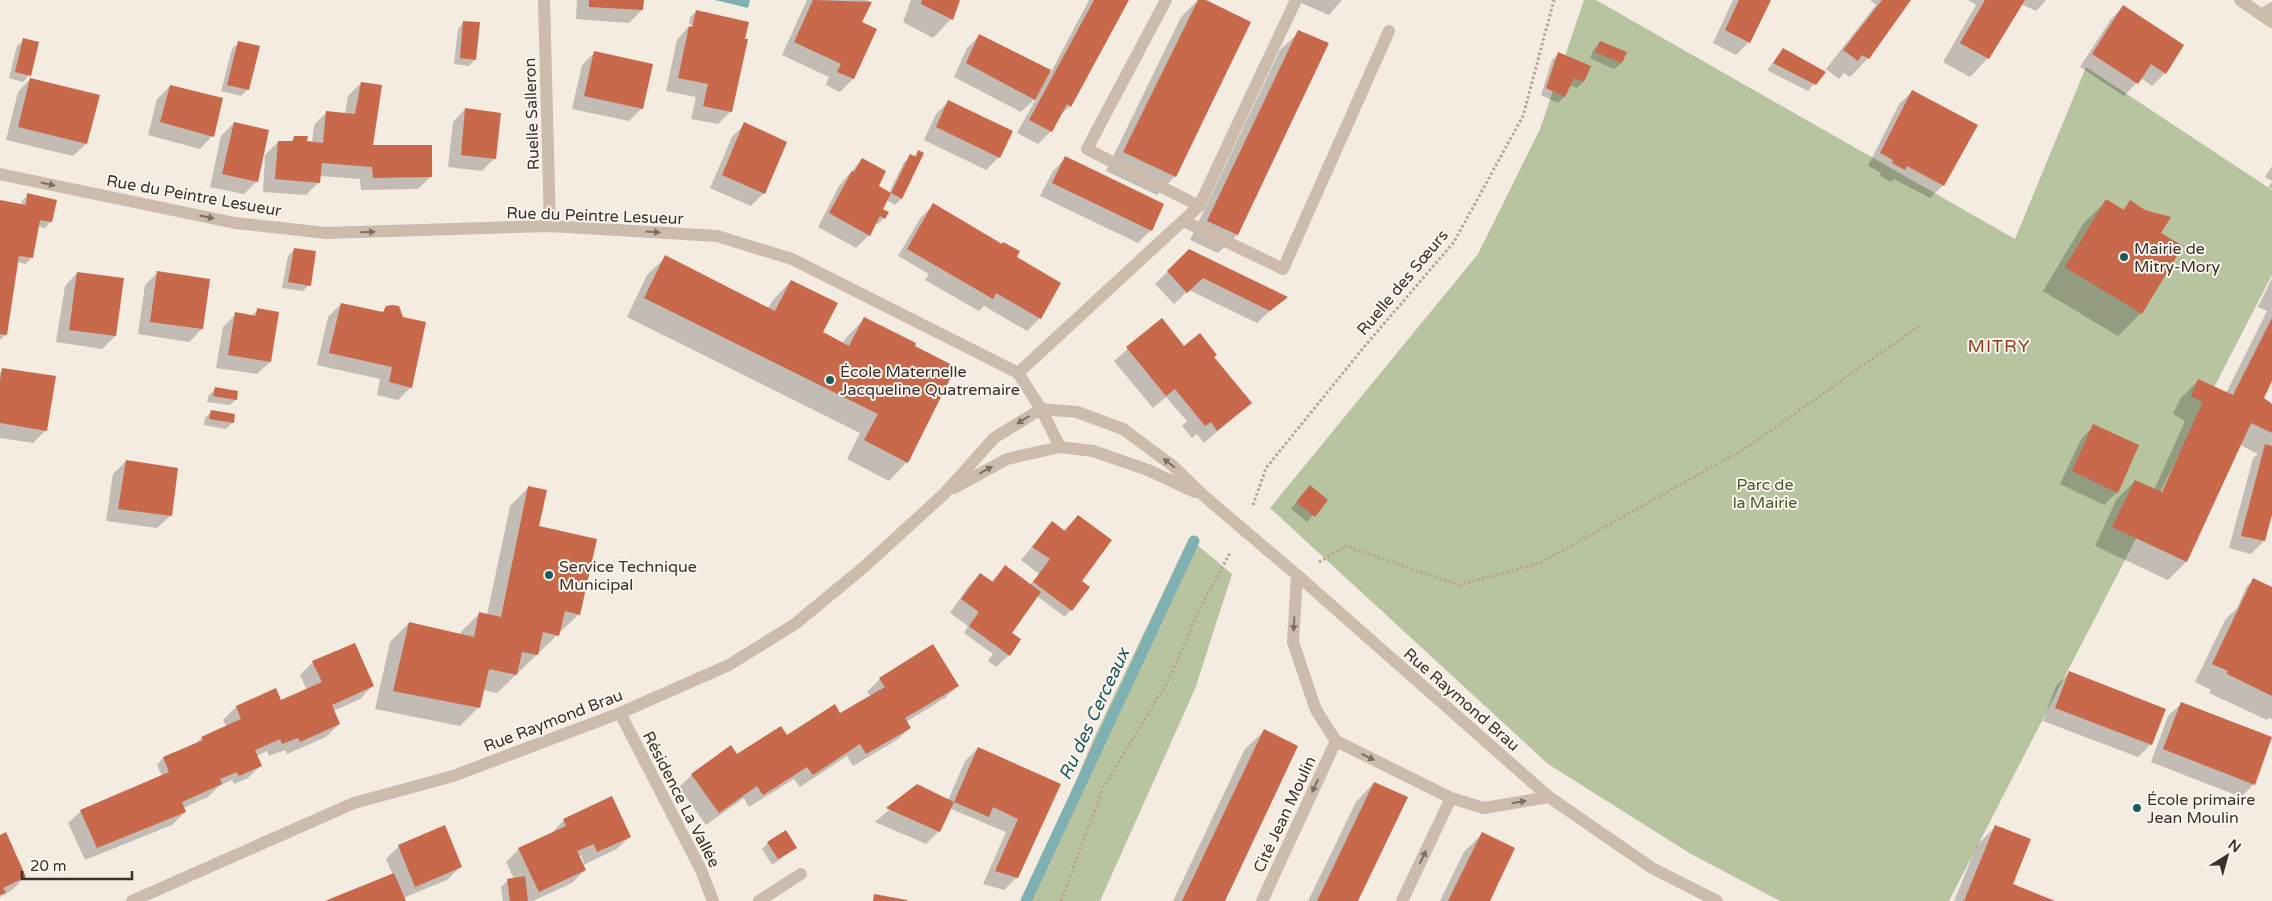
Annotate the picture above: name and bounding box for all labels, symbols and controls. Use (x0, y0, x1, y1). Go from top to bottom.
street label: Ruelle Salleron (520, 57, 544, 171)
street label: Rue du Peintre Lesueur (105, 171, 284, 221)
one-way arrow (40, 180, 55, 188)
street label: Rue du Peintre Lesueur (506, 203, 685, 229)
one-way arrow (199, 213, 214, 221)
street label: Ruelle des Sœurs (1353, 226, 1453, 339)
one-way arrow (360, 228, 376, 236)
one-way arrow (645, 229, 661, 237)
place label: Mairie de Mitry-Mory (2134, 239, 2221, 277)
marker: Mairie de Mitry-Mory (2118, 251, 2130, 263)
district label: MITRY (1968, 335, 2030, 357)
place label: École Maternelle Jacqueline Quatremaire (840, 362, 1020, 400)
marker: École Maternelle Jacqueline Quatremaire (824, 374, 836, 386)
one-way arrow (1017, 415, 1030, 425)
one-way arrow (1163, 457, 1176, 468)
one-way arrow (980, 466, 993, 475)
park label: Parc de la Mairie (1733, 475, 1797, 513)
place label: Service Technique Municipal (559, 557, 697, 595)
marker: Service Technique Municipal (543, 569, 555, 581)
one-way arrow (1290, 616, 1298, 632)
water label: Ru des Cerceaux (1054, 643, 1135, 783)
street label: Rue Raymond Brau (1399, 644, 1524, 756)
street label: Rue Raymond Brau (481, 685, 626, 757)
street label: Résidence La Vallée (638, 728, 724, 871)
street label: Cité Jean Moulin (1249, 753, 1321, 876)
one-way arrow (1361, 753, 1375, 761)
one-way arrow (1311, 779, 1319, 793)
place label: École primaire Jean Moulin (2147, 790, 2255, 828)
one-way arrow (1511, 798, 1527, 806)
marker: École primaire Jean Moulin (2131, 802, 2143, 814)
north arrow (2202, 831, 2252, 881)
text: N (2225, 836, 2244, 856)
scale bar (22, 848, 132, 880)
one-way arrow (1419, 850, 1427, 864)
text: 20 m (30, 857, 67, 875)

